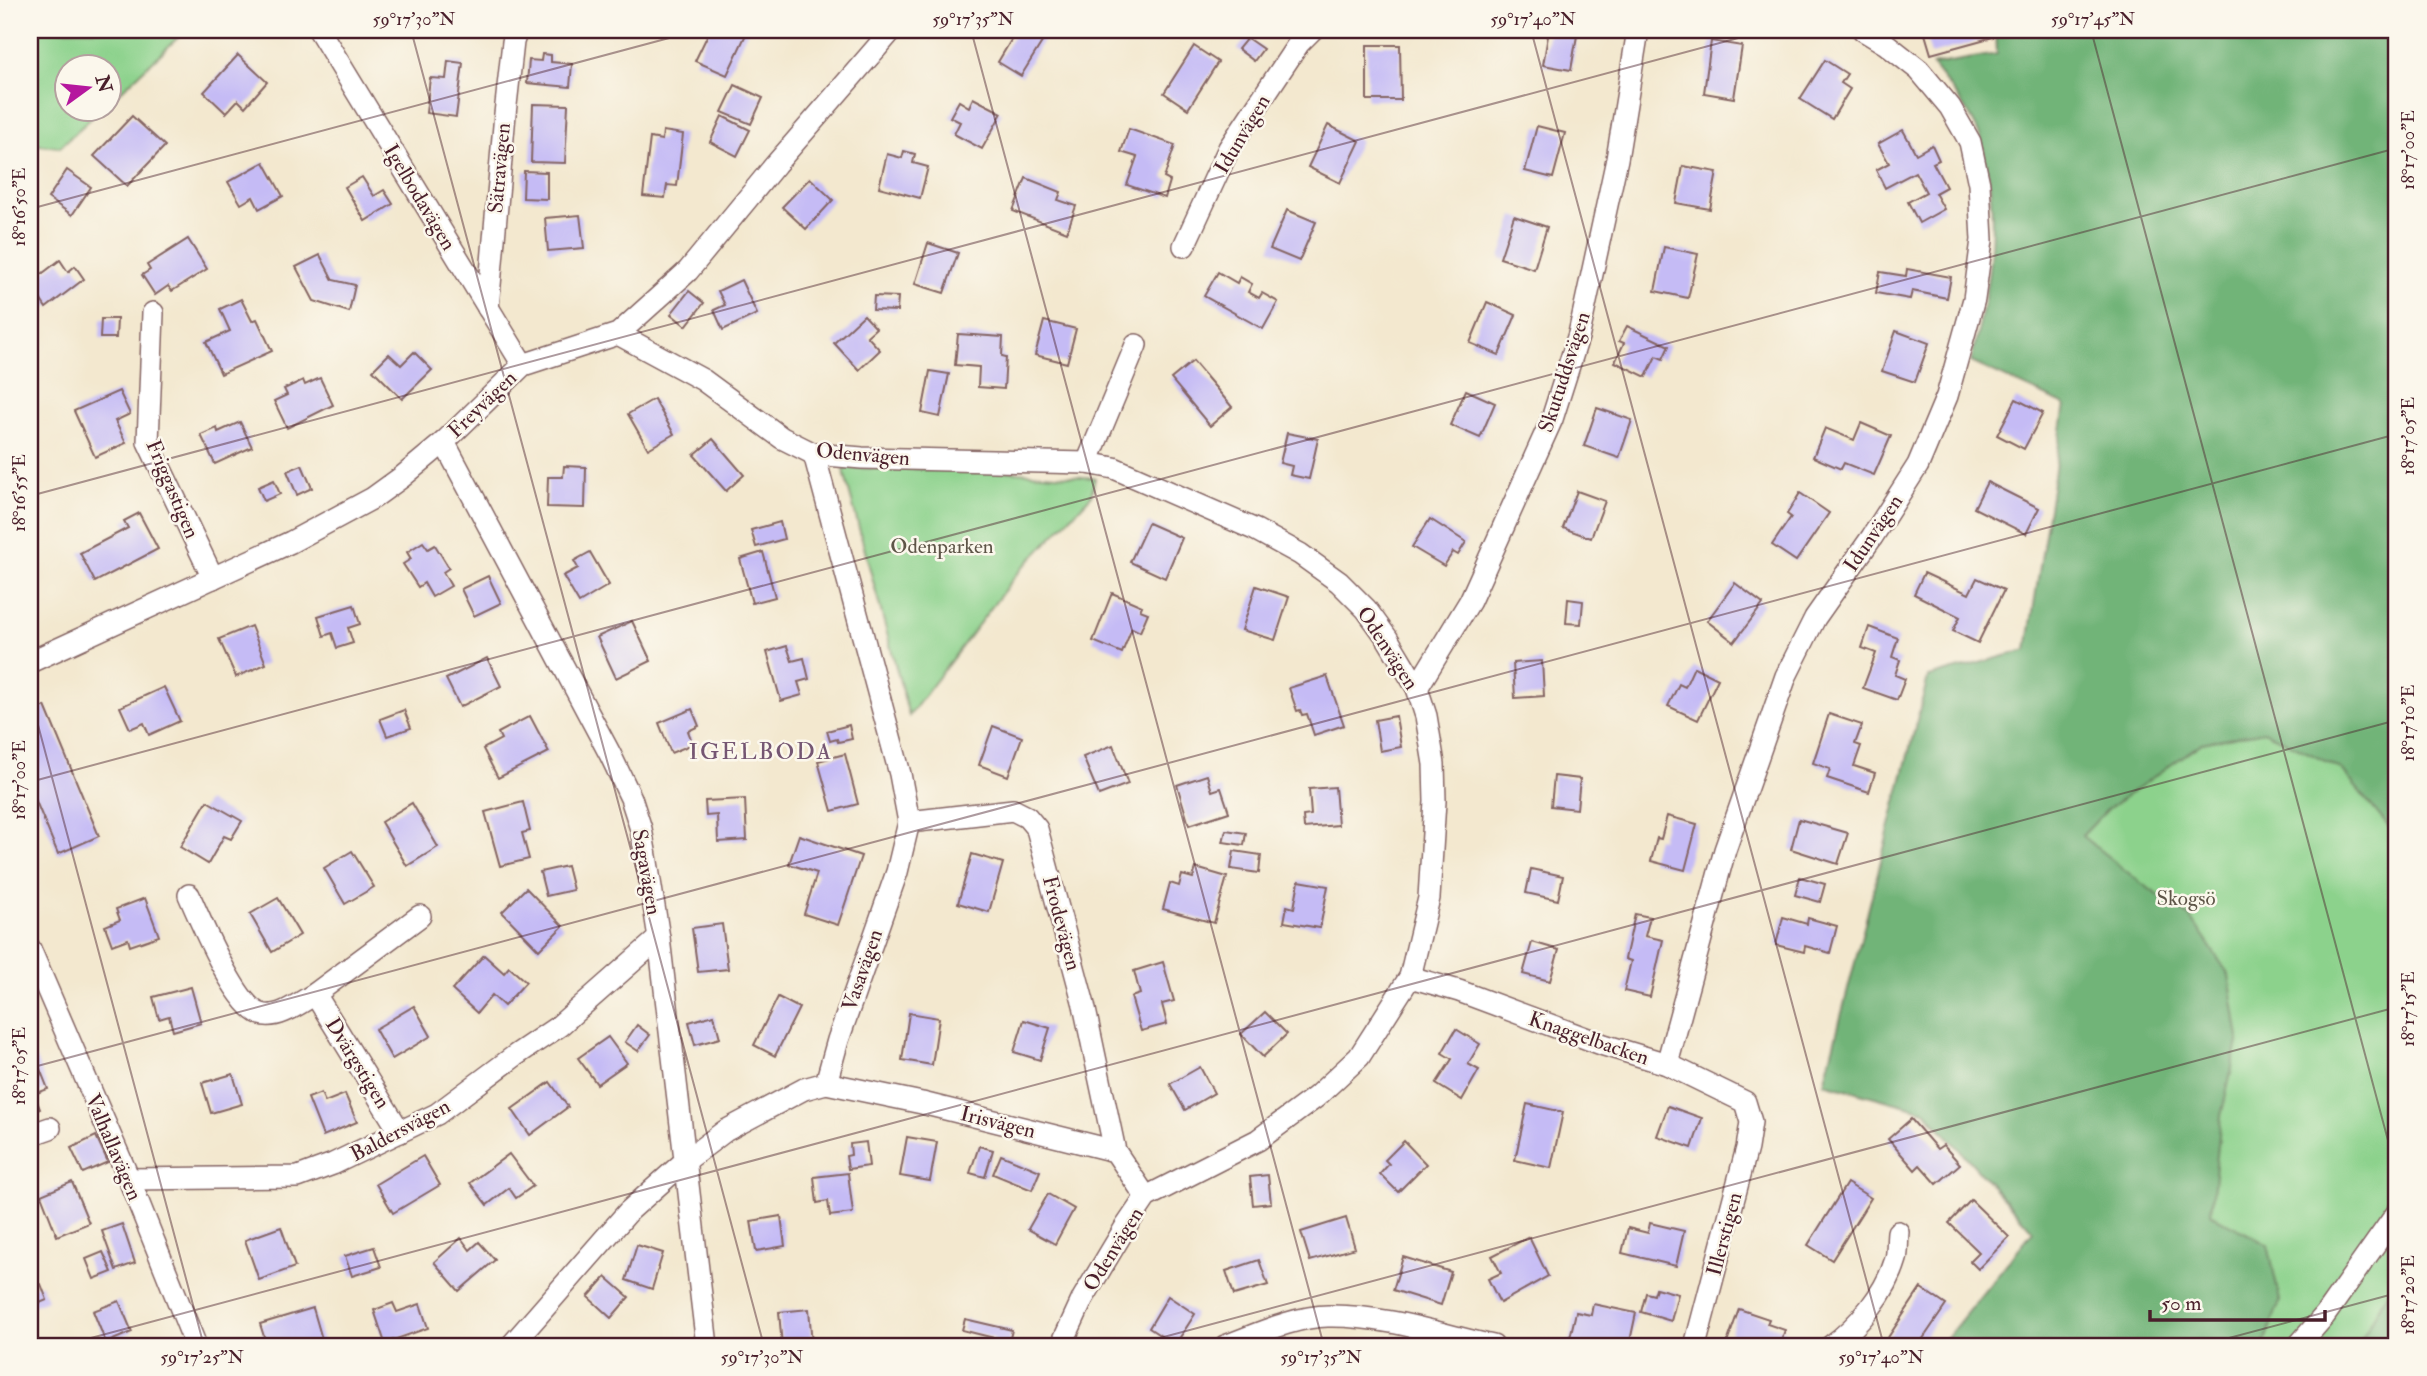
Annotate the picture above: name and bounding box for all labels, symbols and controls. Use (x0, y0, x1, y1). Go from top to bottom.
text: 59°17'30"N (373, 8, 455, 31)
text: 59°17'35"N (932, 8, 1014, 31)
text: 59°17'40"N (1490, 8, 1576, 31)
text: 59°17'45"N (2051, 8, 2135, 31)
north arrow (52, 52, 122, 122)
text: N (89, 72, 118, 96)
street label: Idunvägen (1208, 90, 1277, 179)
text: 18°17'00"E (2397, 110, 2420, 190)
street label: Sätravägen (482, 121, 517, 214)
street label: Igelbodavägen (377, 139, 462, 256)
text: 18°16'50"E (8, 167, 31, 247)
street label: Skutuddsvägen (1532, 308, 1597, 436)
street label: Freyvägen (442, 365, 523, 444)
text: 18°17'05"E (2397, 397, 2420, 475)
street label: Friggastigen (140, 436, 206, 543)
street label: Odenvägen (815, 437, 911, 472)
text: 18°16'55"E (8, 454, 31, 532)
street label: Idunvägen (1838, 489, 1909, 577)
park label: Odenparken (890, 533, 994, 560)
street label: Odenvägen (1351, 601, 1425, 695)
text: 18°17'10"E (2397, 685, 2420, 761)
district label: IGELBODA (689, 737, 833, 766)
text: 18°17'00"E (8, 740, 31, 820)
street label: Sagavägen (626, 827, 667, 917)
street label: Frodevägen (1036, 873, 1087, 974)
park label: Skogsö (2156, 885, 2216, 912)
street label: Vasavägen (836, 926, 889, 1015)
text: 18°17'15"E (2397, 971, 2420, 1047)
street label: Knaggelbacken (1525, 1005, 1653, 1072)
street label: Dvärgstigen (319, 1013, 396, 1114)
text: 18°17'05"E (8, 1027, 31, 1105)
street label: Valhallavägen (79, 1090, 148, 1205)
street label: Baldersvägen (346, 1093, 455, 1168)
street label: Irisvägen (957, 1100, 1038, 1145)
street label: Illerstigen (1700, 1189, 1749, 1279)
street label: Odenvägen (1077, 1202, 1150, 1296)
text: 18°17'20"E (2397, 1255, 2420, 1335)
scale bar (2150, 1278, 2326, 1322)
text: 50 m (2161, 1290, 2202, 1317)
text: 59°17'25"N (160, 1346, 244, 1369)
text: 59°17'30"N (721, 1346, 803, 1369)
text: 59°17'35"N (1280, 1346, 1362, 1369)
text: 59°17'40"N (1838, 1346, 1924, 1369)

